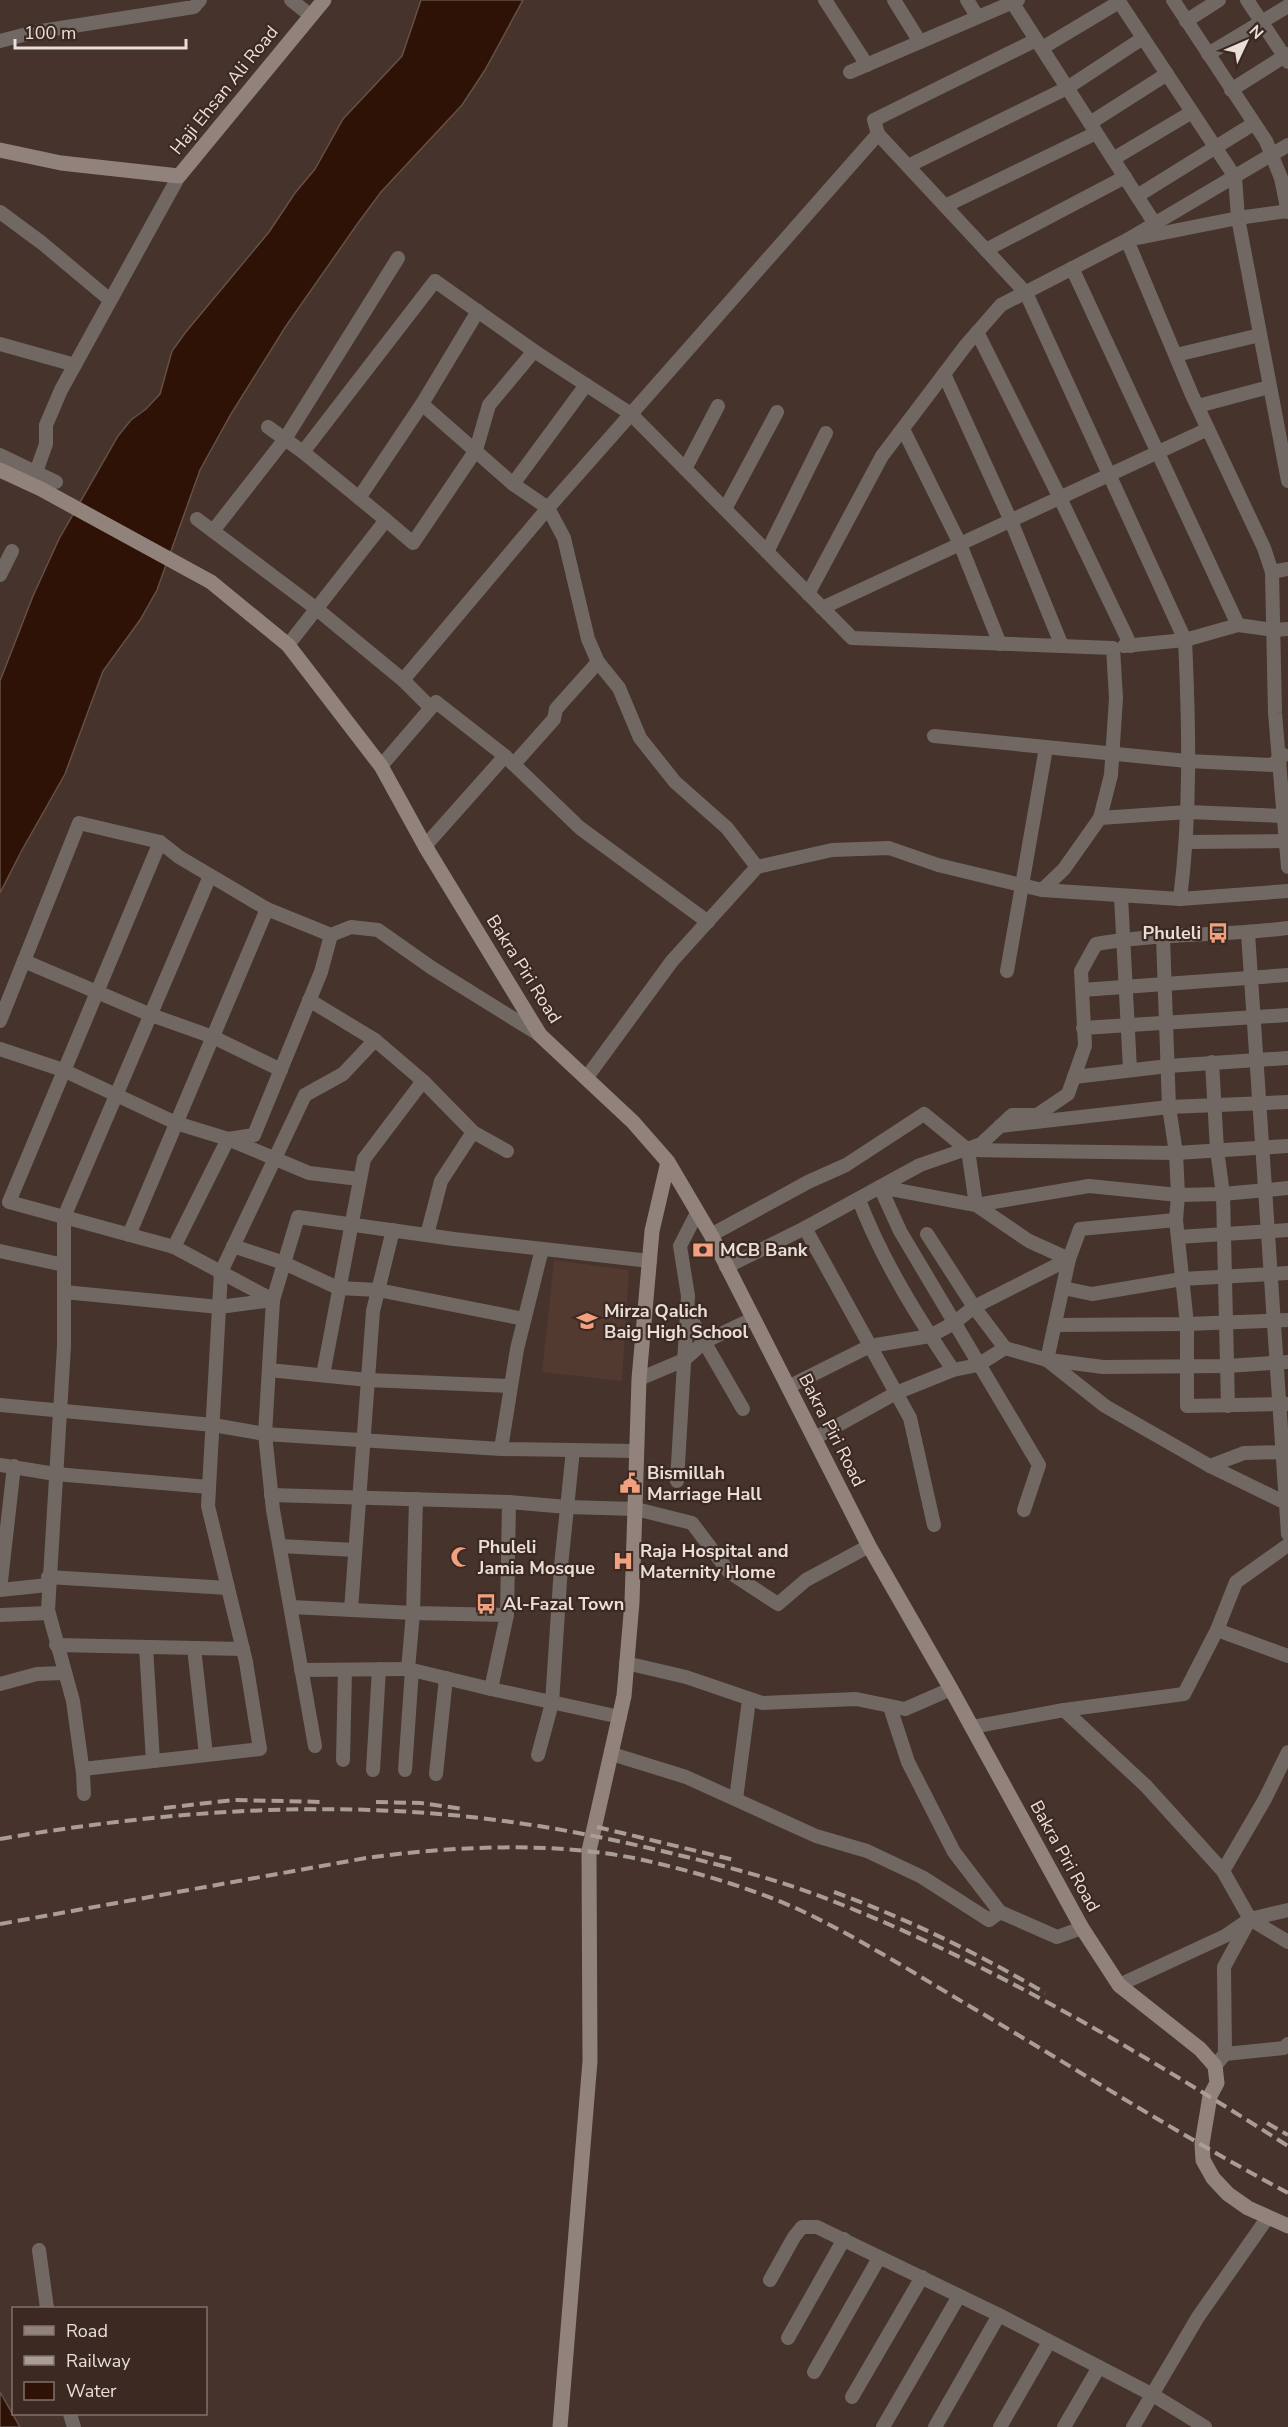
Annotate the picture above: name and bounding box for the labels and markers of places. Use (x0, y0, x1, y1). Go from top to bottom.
place label: Phuleli (1143, 921, 1201, 945)
bus stop icon: Phuleli (1206, 921, 1230, 945)
bank icon: MCB Bank (691, 1238, 715, 1262)
place label: MCB Bank (720, 1238, 808, 1262)
place label: Mirza Qalich Baig High School (604, 1299, 748, 1344)
school or university icon: Mirza Qalich Baig High School (575, 1309, 599, 1333)
place label: Bismillah Marriage Hall (647, 1461, 762, 1506)
public building icon: Bismillah Marriage Hall (618, 1471, 642, 1495)
place label: Phuleli Jamia Mosque (477, 1535, 595, 1580)
place label: Raja Hospital and Maternity Home (640, 1539, 788, 1584)
mosque icon: Phuleli Jamia Mosque (449, 1545, 473, 1569)
hospital icon: Raja Hospital and Maternity Home (611, 1549, 635, 1573)
bus stop icon: Al-Fazal Town (474, 1592, 498, 1616)
place label: Al-Fazal Town (503, 1592, 624, 1616)

